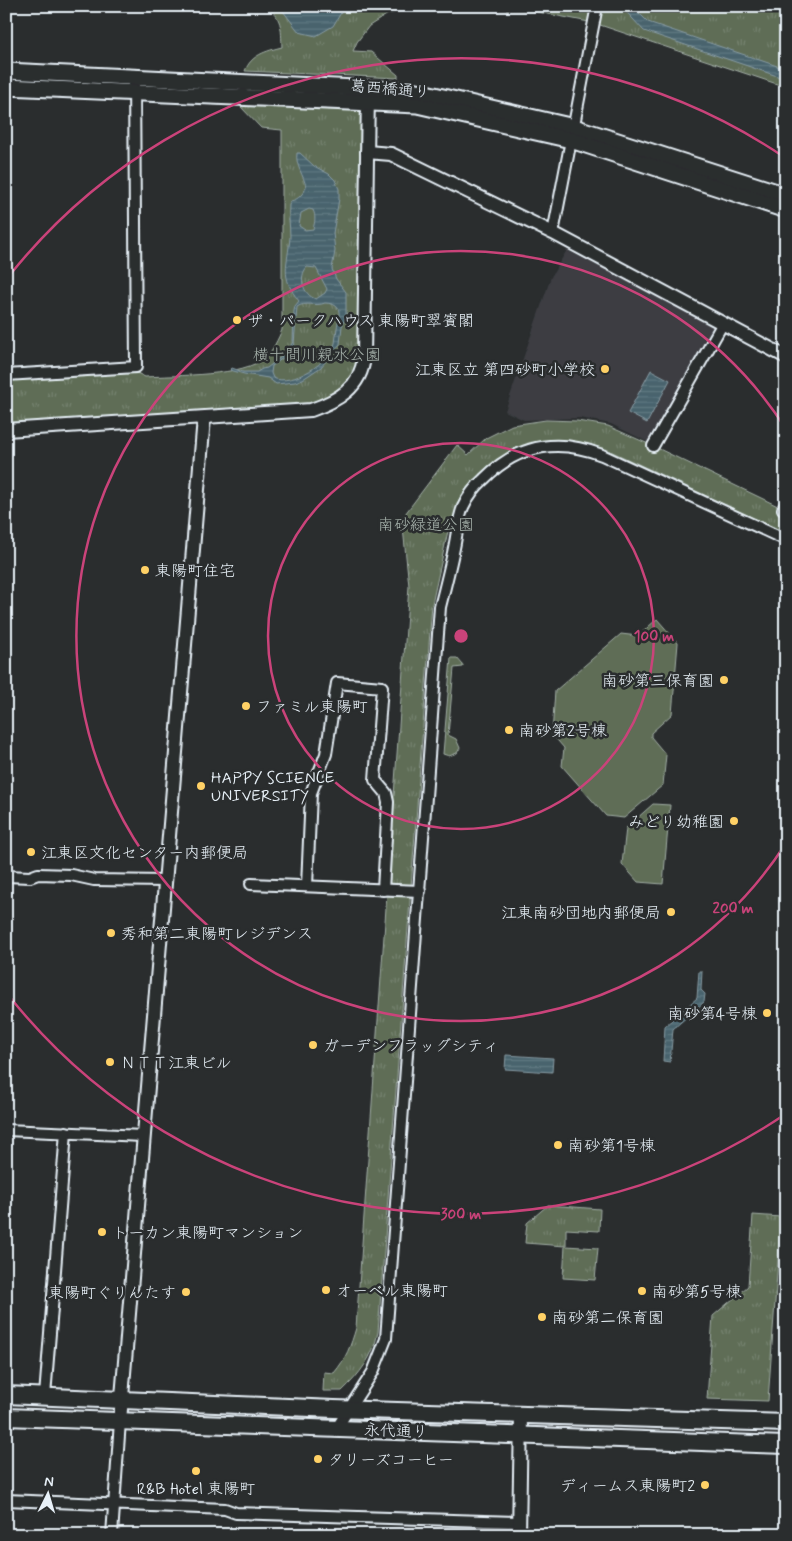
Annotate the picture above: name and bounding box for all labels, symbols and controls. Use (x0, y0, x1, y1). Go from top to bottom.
street label: 葛西橋通り (349, 76, 431, 103)
place label: ザ・パークハウス 東陽町翠賓閣 (247, 311, 474, 332)
marker: ザ・パークハウス 東陽町翠賓閣 (231, 314, 243, 326)
park label: 横十間川親水公園 (253, 345, 381, 366)
place label: 江東区立 第四砂町小学校 (415, 360, 595, 381)
marker: 江東区立 第四砂町小学校 (599, 363, 611, 375)
park label: 南砂緑道公園 (378, 515, 474, 536)
place label: 東陽町住宅 (155, 561, 235, 582)
marker: 東陽町住宅 (139, 564, 151, 576)
centre of rings (452, 627, 470, 645)
text: 100 m (634, 627, 674, 647)
place label: 南砂第三保育園 (602, 671, 714, 692)
marker: 南砂第三保育園 (718, 674, 730, 686)
place label: ファミル東陽町 (256, 697, 368, 718)
marker: ファミル東陽町 (240, 700, 252, 712)
place label: 南砂第2号棟 (519, 721, 607, 742)
marker: 南砂第2号棟 (503, 724, 515, 736)
place label: HAPPY SCIENCE UNIVERSITY (211, 768, 334, 807)
marker: HAPPY SCIENCE UNIVERSITY (195, 780, 207, 792)
place label: みどり幼稚園 (628, 812, 724, 833)
marker: みどり幼稚園 (728, 815, 740, 827)
place label: 江東区文化センター内郵便局 (41, 843, 248, 864)
marker: 江東区文化センター内郵便局 (25, 846, 37, 858)
text: 200 m (713, 899, 754, 919)
place label: 江東南砂団地内郵便局 (501, 903, 661, 924)
marker: 江東南砂団地内郵便局 (665, 906, 677, 918)
place label: 秀和第二東陽町レジデンス (121, 924, 313, 945)
marker: 秀和第二東陽町レジデンス (105, 927, 117, 939)
place label: 南砂第4号棟 (668, 1004, 757, 1025)
marker: 南砂第4号棟 (761, 1007, 773, 1019)
place label: ガーデンフラッグシティ (323, 1036, 499, 1057)
marker: ガーデンフラッグシティ (307, 1039, 319, 1051)
place label: ＮＴＴ江東ビル (120, 1053, 232, 1074)
marker: ＮＴＴ江東ビル (104, 1056, 116, 1068)
place label: 南砂第1号棟 (568, 1136, 655, 1157)
marker: 南砂第1号棟 (552, 1139, 564, 1151)
text: 300 m (441, 1205, 481, 1225)
place label: トーカン東陽町マンション (112, 1223, 303, 1244)
marker: トーカン東陽町マンション (96, 1226, 108, 1238)
place label: オーベル東陽町 (336, 1281, 448, 1302)
place label: 南砂第5号棟 (652, 1282, 742, 1303)
place label: 東陽町ぐりんたす (48, 1283, 176, 1304)
marker: オーベル東陽町 (320, 1284, 332, 1296)
marker: 南砂第5号棟 (636, 1285, 648, 1297)
marker: 東陽町ぐりんたす (180, 1286, 192, 1298)
place label: 南砂第二保育園 (552, 1308, 664, 1329)
marker: 南砂第二保育園 (536, 1311, 548, 1323)
street label: 永代通り (364, 1420, 428, 1443)
place label: タリーズコーヒー (328, 1450, 454, 1471)
marker: タリーズコーヒー (312, 1453, 324, 1465)
marker: R&B Hotel 東陽町 (190, 1465, 202, 1477)
north arrow (22, 1468, 72, 1518)
text: N (44, 1473, 54, 1491)
place label: ディームス東陽町2 (560, 1476, 695, 1497)
place label: R&B Hotel 東陽町 (137, 1479, 255, 1500)
marker: ディームス東陽町2 (699, 1479, 711, 1491)

